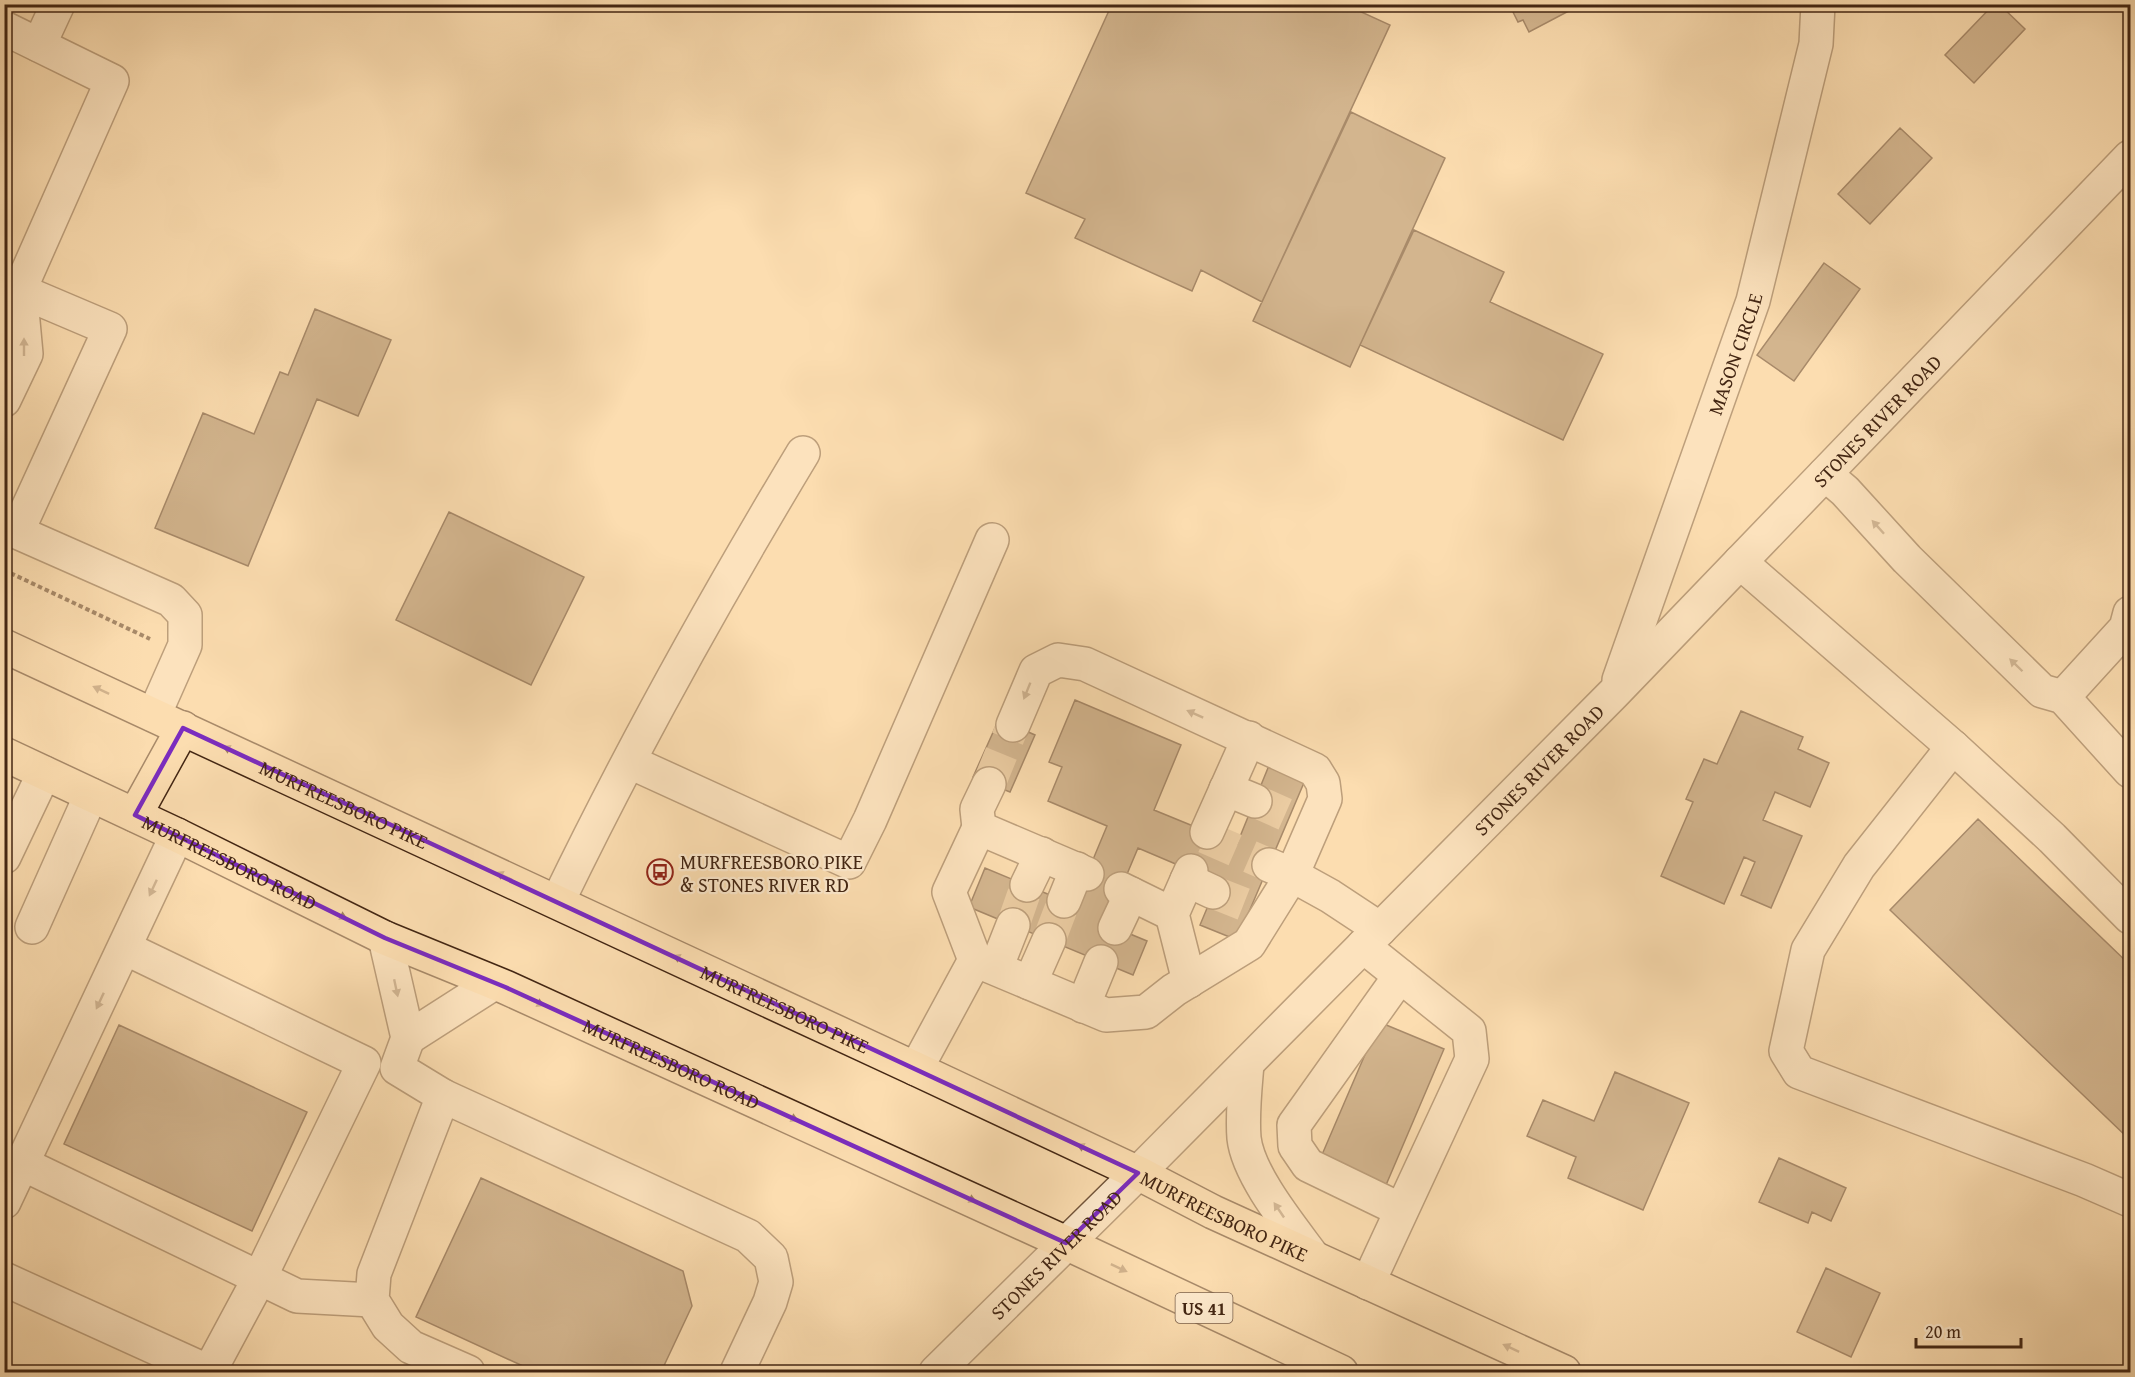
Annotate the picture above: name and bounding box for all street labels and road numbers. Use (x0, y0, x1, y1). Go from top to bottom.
street label: MASON CIRCLE (1699, 290, 1769, 419)
street label: STONES RIVER ROAD (1805, 347, 1948, 493)
street label: STONES RIVER ROAD (1466, 697, 1610, 842)
street label: MURFREESBORO PIKE (255, 752, 433, 855)
street label: MURFREESBORO ROAD (138, 806, 322, 917)
street label: MURFREESBORO PIKE (696, 957, 874, 1060)
street label: MURFREESBORO ROAD (579, 1010, 765, 1116)
street label: MURFREESBORO PIKE (1136, 1162, 1313, 1268)
street label: STONES RIVER ROAD (983, 1182, 1128, 1326)
road number: US 41 (1176, 1293, 1232, 1323)

